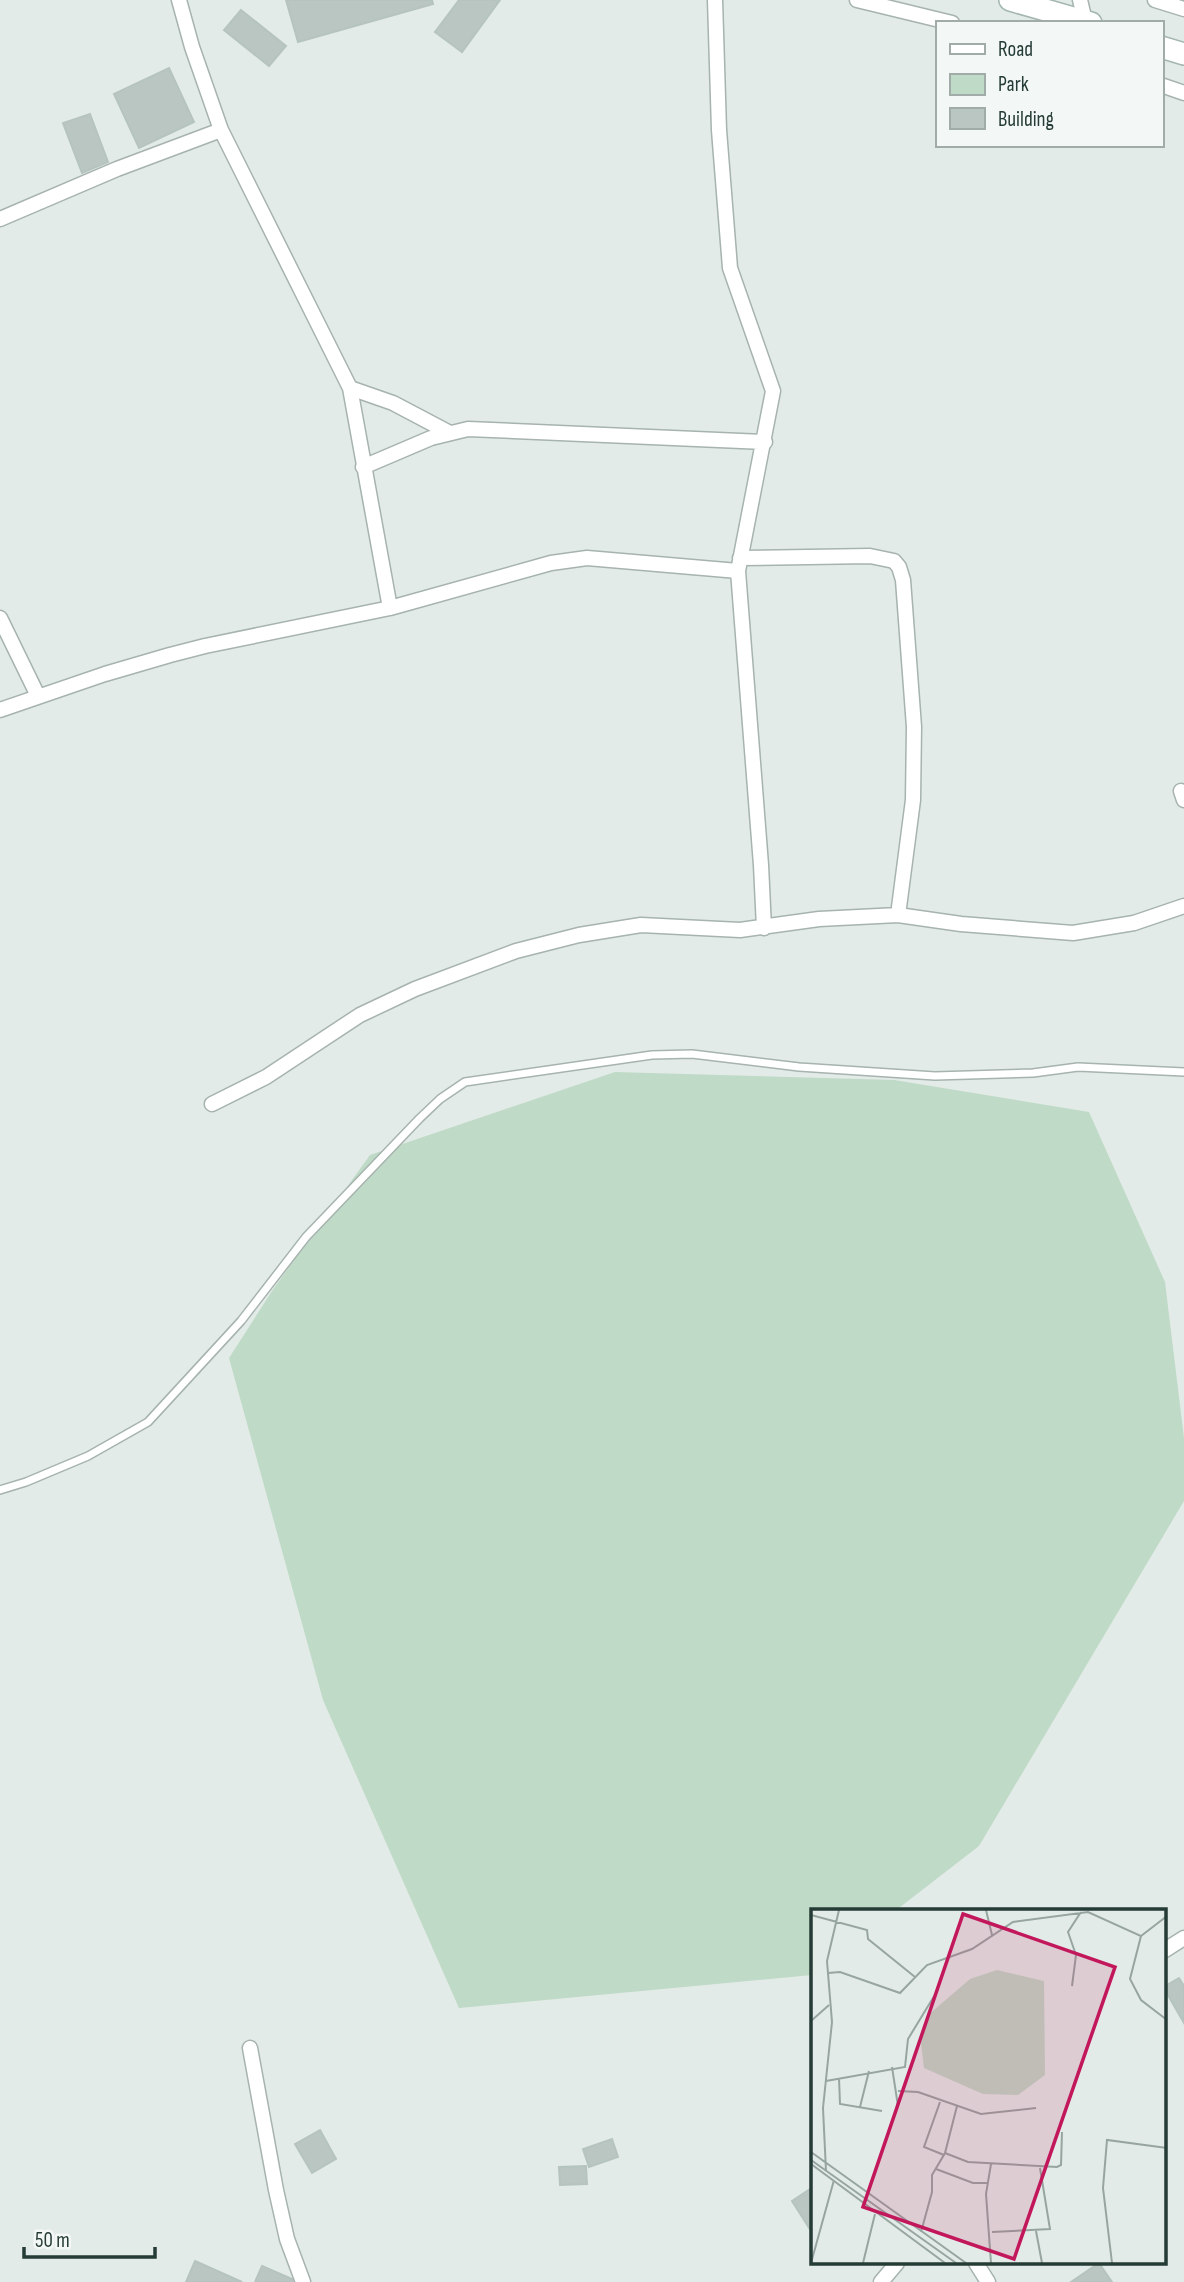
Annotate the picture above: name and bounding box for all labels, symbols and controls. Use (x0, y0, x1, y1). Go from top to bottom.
legend (936, 21, 1163, 147)
text: Road (998, 37, 1033, 62)
text: Park (998, 72, 1029, 97)
text: Building (998, 107, 1054, 132)
inset map (811, 1909, 1166, 2264)
scale bar (24, 2216, 156, 2260)
text: 50 m (35, 2228, 70, 2253)

